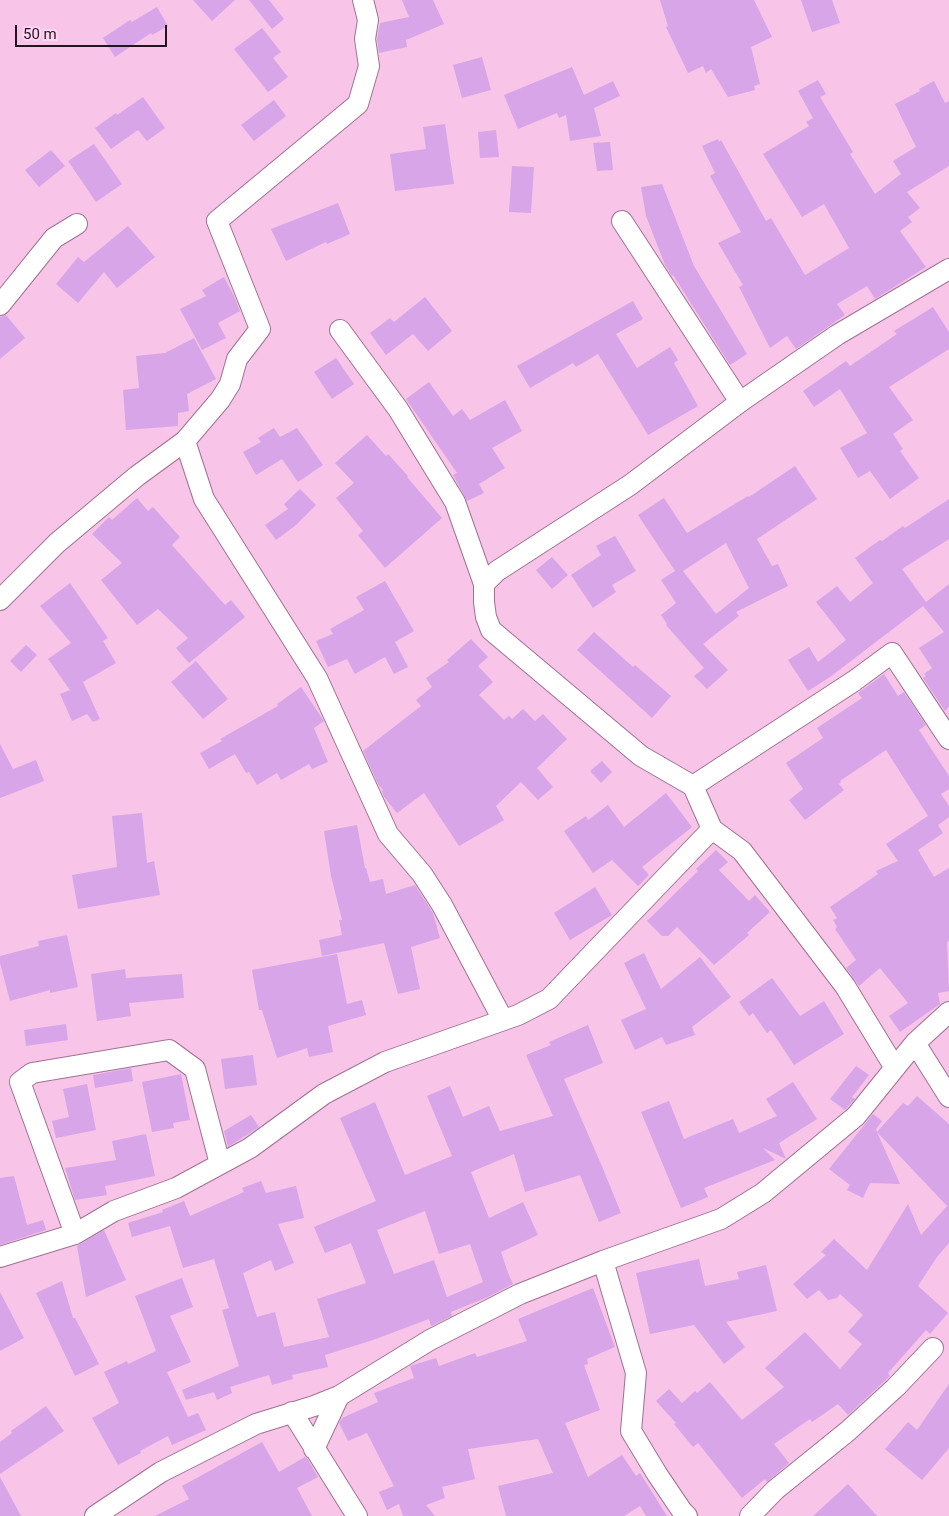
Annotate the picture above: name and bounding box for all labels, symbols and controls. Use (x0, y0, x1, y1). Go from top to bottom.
scale bar (18, 15, 170, 47)
text: 50 m (23, 25, 57, 43)

